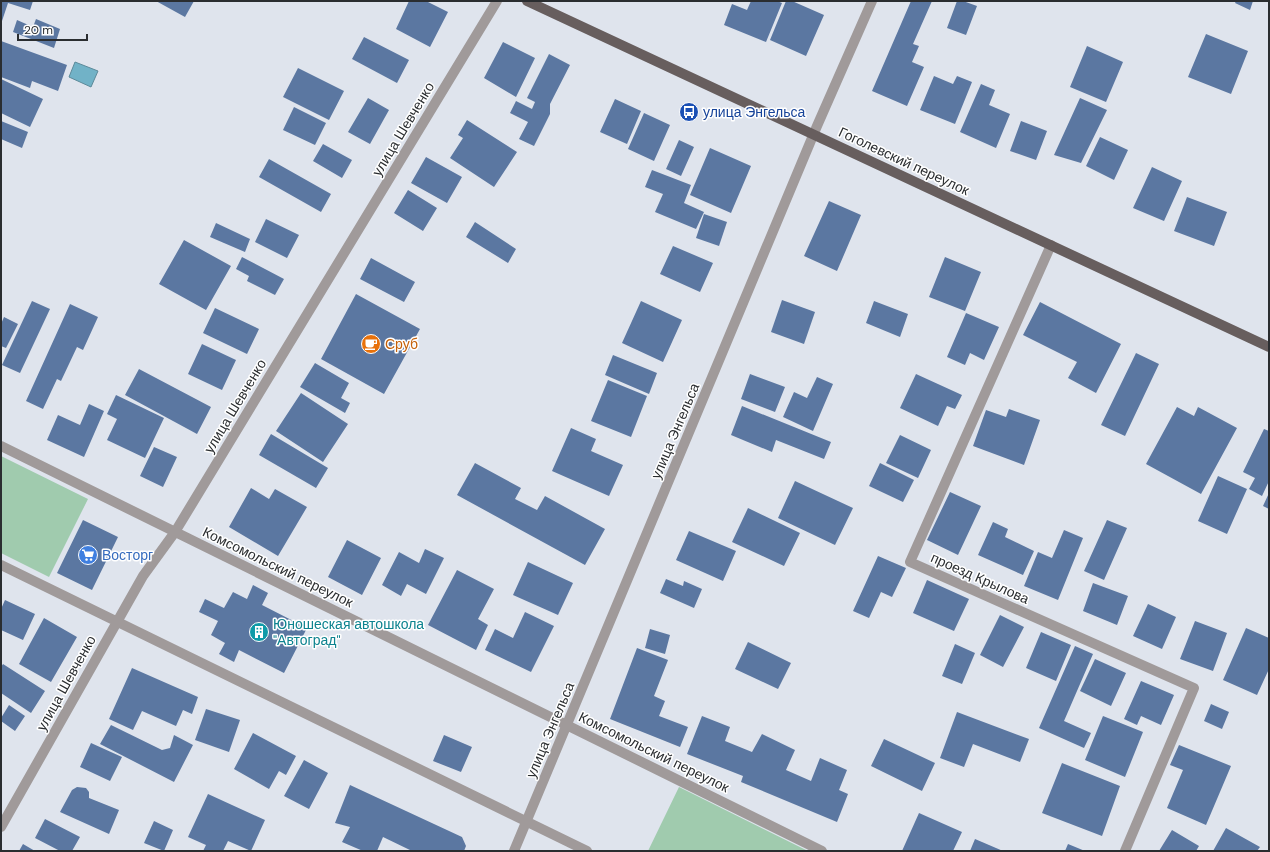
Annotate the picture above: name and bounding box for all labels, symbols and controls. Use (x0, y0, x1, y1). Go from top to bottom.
scale bar (18, 16, 87, 42)
text: 20 m (24, 22, 53, 38)
street label: улица Шевченко (368, 79, 438, 179)
bus stop icon: улица Энгельса (678, 101, 700, 123)
place label: улица Энгельса (703, 103, 806, 121)
street label: Гоголевский переулок (836, 123, 973, 200)
cafe icon: Сруб (360, 333, 382, 355)
place label: Сруб (385, 335, 418, 353)
street label: улица Шевченко (200, 356, 270, 456)
street label: улица Энгельса (647, 380, 703, 482)
street label: Комсомольский переулок (200, 523, 357, 612)
supermarket icon: Восторг (77, 544, 99, 566)
place label: Восторг (102, 546, 153, 564)
street label: проезд Крылова (928, 548, 1032, 608)
place label: Юношеская автошкола "Автоград" (273, 615, 424, 649)
building icon: Юношеская автошкола "Автоград" (248, 621, 270, 643)
street label: улица Шевченко (32, 632, 100, 734)
street label: улица Энгельса (522, 679, 578, 781)
street label: Комсомольский переулок (576, 708, 733, 797)

